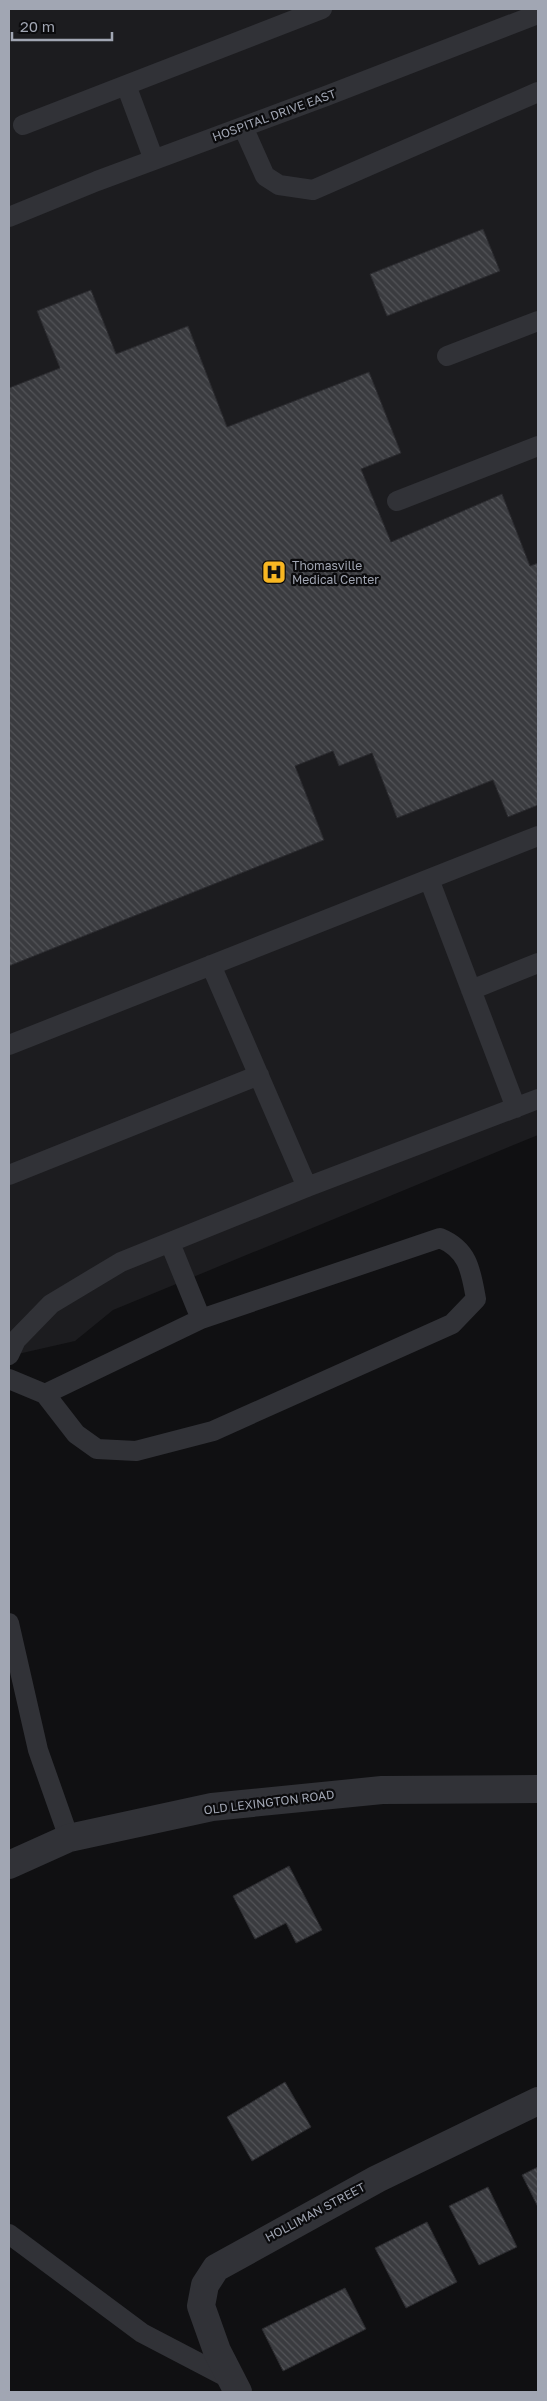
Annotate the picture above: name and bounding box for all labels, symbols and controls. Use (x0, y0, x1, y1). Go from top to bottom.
scale bar (12, 10, 112, 42)
text: 20 m (20, 17, 55, 35)
street label: HOSPITAL DRIVE EAST (210, 85, 338, 144)
place label: Thomasville Medical Center (292, 558, 379, 587)
hospital icon: Thomasville Medical Center (261, 559, 287, 585)
street label: OLD LEXINGTON ROAD (203, 1787, 335, 1817)
street label: HOLLIMAN STREET (262, 2179, 368, 2245)

